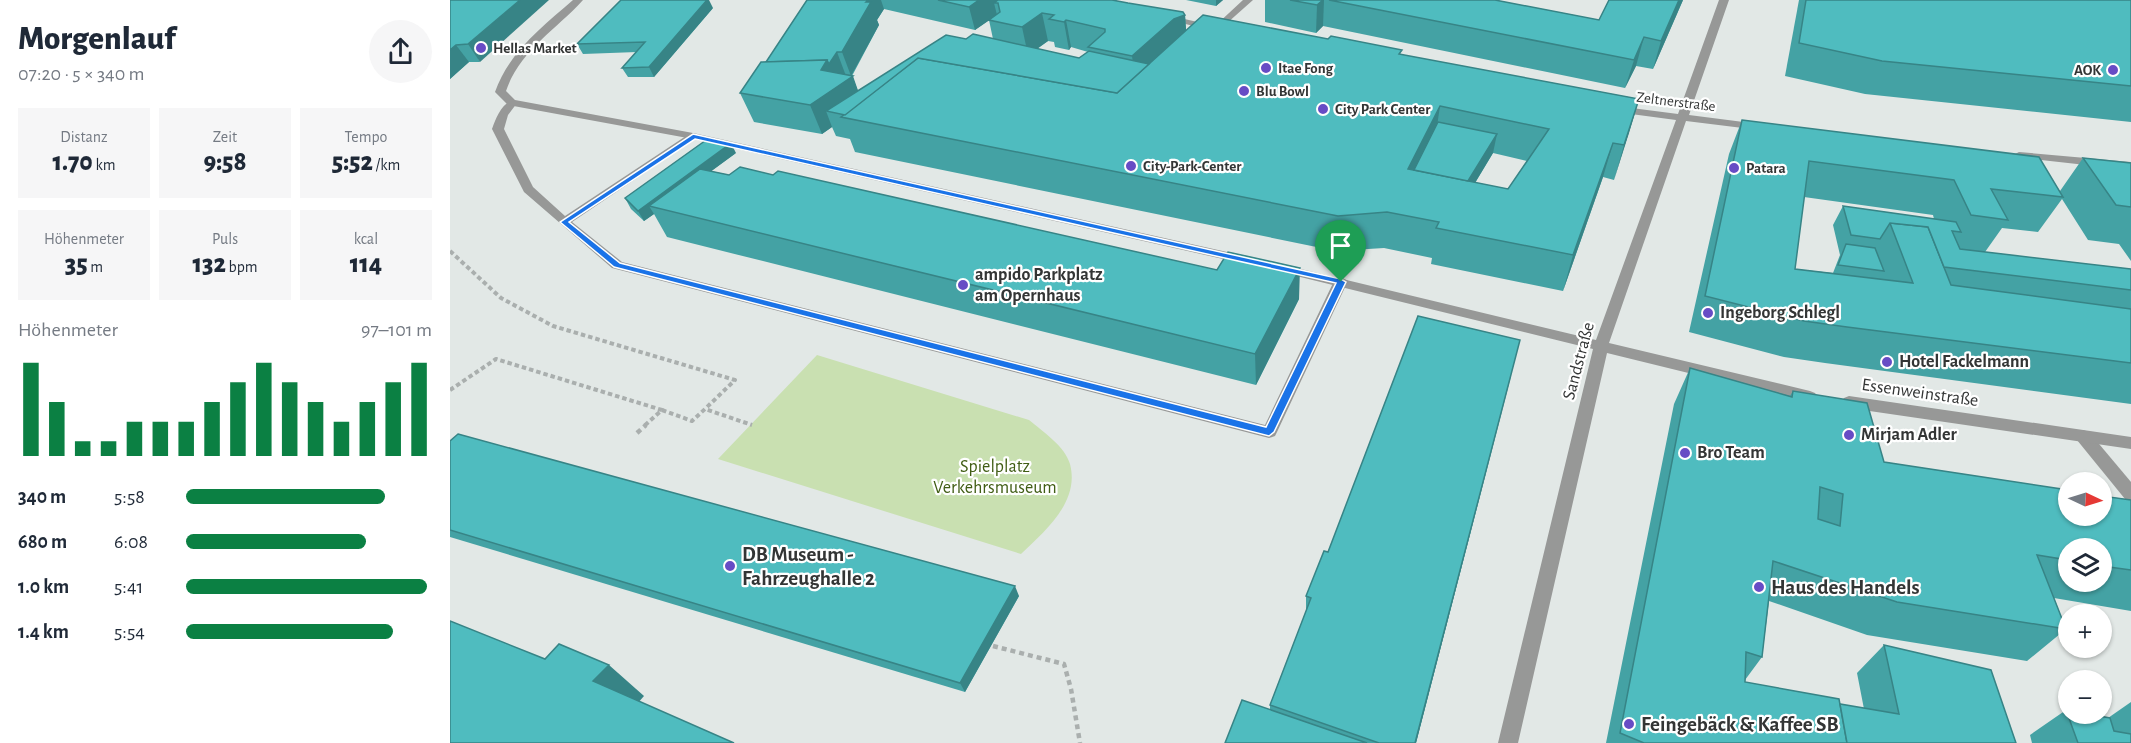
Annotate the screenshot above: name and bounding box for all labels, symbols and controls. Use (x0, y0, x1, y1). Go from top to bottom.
button: share (369, 20, 432, 83)
text: Morgenlauf (18, 23, 175, 56)
marker: Hellas Market (474, 41, 488, 55)
place label: Hellas Market (493, 41, 577, 56)
marker: Itae Fong (1259, 61, 1273, 75)
place label: Itae Fong (1278, 61, 1334, 76)
place label: AOK (2074, 63, 2101, 78)
marker: AOK (2106, 63, 2120, 77)
text: 07:20 · 5 × 340 m (18, 64, 145, 84)
marker: Blu Bowl (1237, 84, 1251, 98)
place label: Blu Bowl (1256, 84, 1309, 99)
street label: Zeltnerstraße (1636, 90, 1717, 114)
marker: City Park Center (1316, 102, 1330, 116)
place label: City Park Center (1335, 102, 1431, 117)
text: Distanz (60, 129, 108, 145)
text: Zeit (213, 129, 237, 145)
text: Tempo (345, 129, 387, 145)
text: 1.70 (52, 149, 93, 175)
text: 9:58 (203, 149, 247, 175)
text: 5:52 (332, 149, 373, 175)
text: km (93, 157, 116, 173)
text: /km (373, 157, 400, 173)
marker: City-Park-Center (1124, 159, 1138, 173)
place label: City-Park-Center (1143, 159, 1242, 174)
marker: Patara (1727, 161, 1741, 175)
place label: Patara (1746, 161, 1786, 176)
pin (1315, 220, 1366, 282)
icon: arrive (1324, 229, 1357, 262)
text: Höhenmeter (44, 231, 124, 247)
text: Puls (212, 231, 238, 247)
text: kcal (354, 231, 378, 247)
text: 35 (65, 251, 88, 277)
text: 132 (192, 251, 226, 277)
text: 114 (350, 251, 382, 277)
text: m (88, 259, 103, 275)
text: bpm (226, 259, 258, 275)
place label: ampido Parkplatz am Opernhaus (975, 266, 1103, 305)
marker: ampido Parkplatz am Opernhaus (956, 278, 970, 292)
place label: Ingeborg Schlegl (1720, 304, 1840, 322)
marker: Ingeborg Schlegl (1701, 306, 1715, 320)
text: Höhenmeter (18, 320, 118, 340)
text: 97–101 m (361, 320, 432, 340)
street label: Sandstraße (1560, 320, 1598, 402)
place label: Hotel Fackelmann (1899, 353, 2029, 371)
marker: Hotel Fackelmann (1880, 355, 1894, 369)
street label: Essenweinstraße (1860, 376, 1980, 410)
place label: Mirjam Adler (1861, 426, 1958, 444)
marker: Mirjam Adler (1842, 428, 1856, 442)
place label: Bro Team (1697, 444, 1765, 462)
marker: Bro Team (1678, 446, 1692, 460)
park label: Spielplatz Verkehrsmuseum (933, 458, 1057, 497)
north arrow (2058, 472, 2112, 526)
map controls (2058, 472, 2112, 724)
text: 340 m (18, 487, 66, 507)
text: 5:58 (114, 487, 145, 507)
text: 680 m (18, 532, 67, 552)
text: 6:08 (114, 532, 148, 552)
button: layers (2058, 538, 2112, 592)
place label: DB Museum - Fahrzeughalle 2 (742, 544, 875, 589)
marker: DB Museum - Fahrzeughalle 2 (723, 559, 737, 573)
text: 1.0 km (18, 577, 69, 597)
text: 5:41 (114, 577, 143, 597)
place label: Haus des Handels (1771, 577, 1920, 598)
marker: Haus des Handels (1752, 580, 1766, 594)
button: + (2058, 604, 2112, 658)
text: 1.4 km (18, 622, 69, 642)
text: 5:54 (114, 622, 145, 642)
button: − (2058, 670, 2112, 724)
place label: Feingebäck & Kaffee SB (1641, 714, 1839, 735)
marker: Feingebäck & Kaffee SB (1622, 717, 1636, 731)

